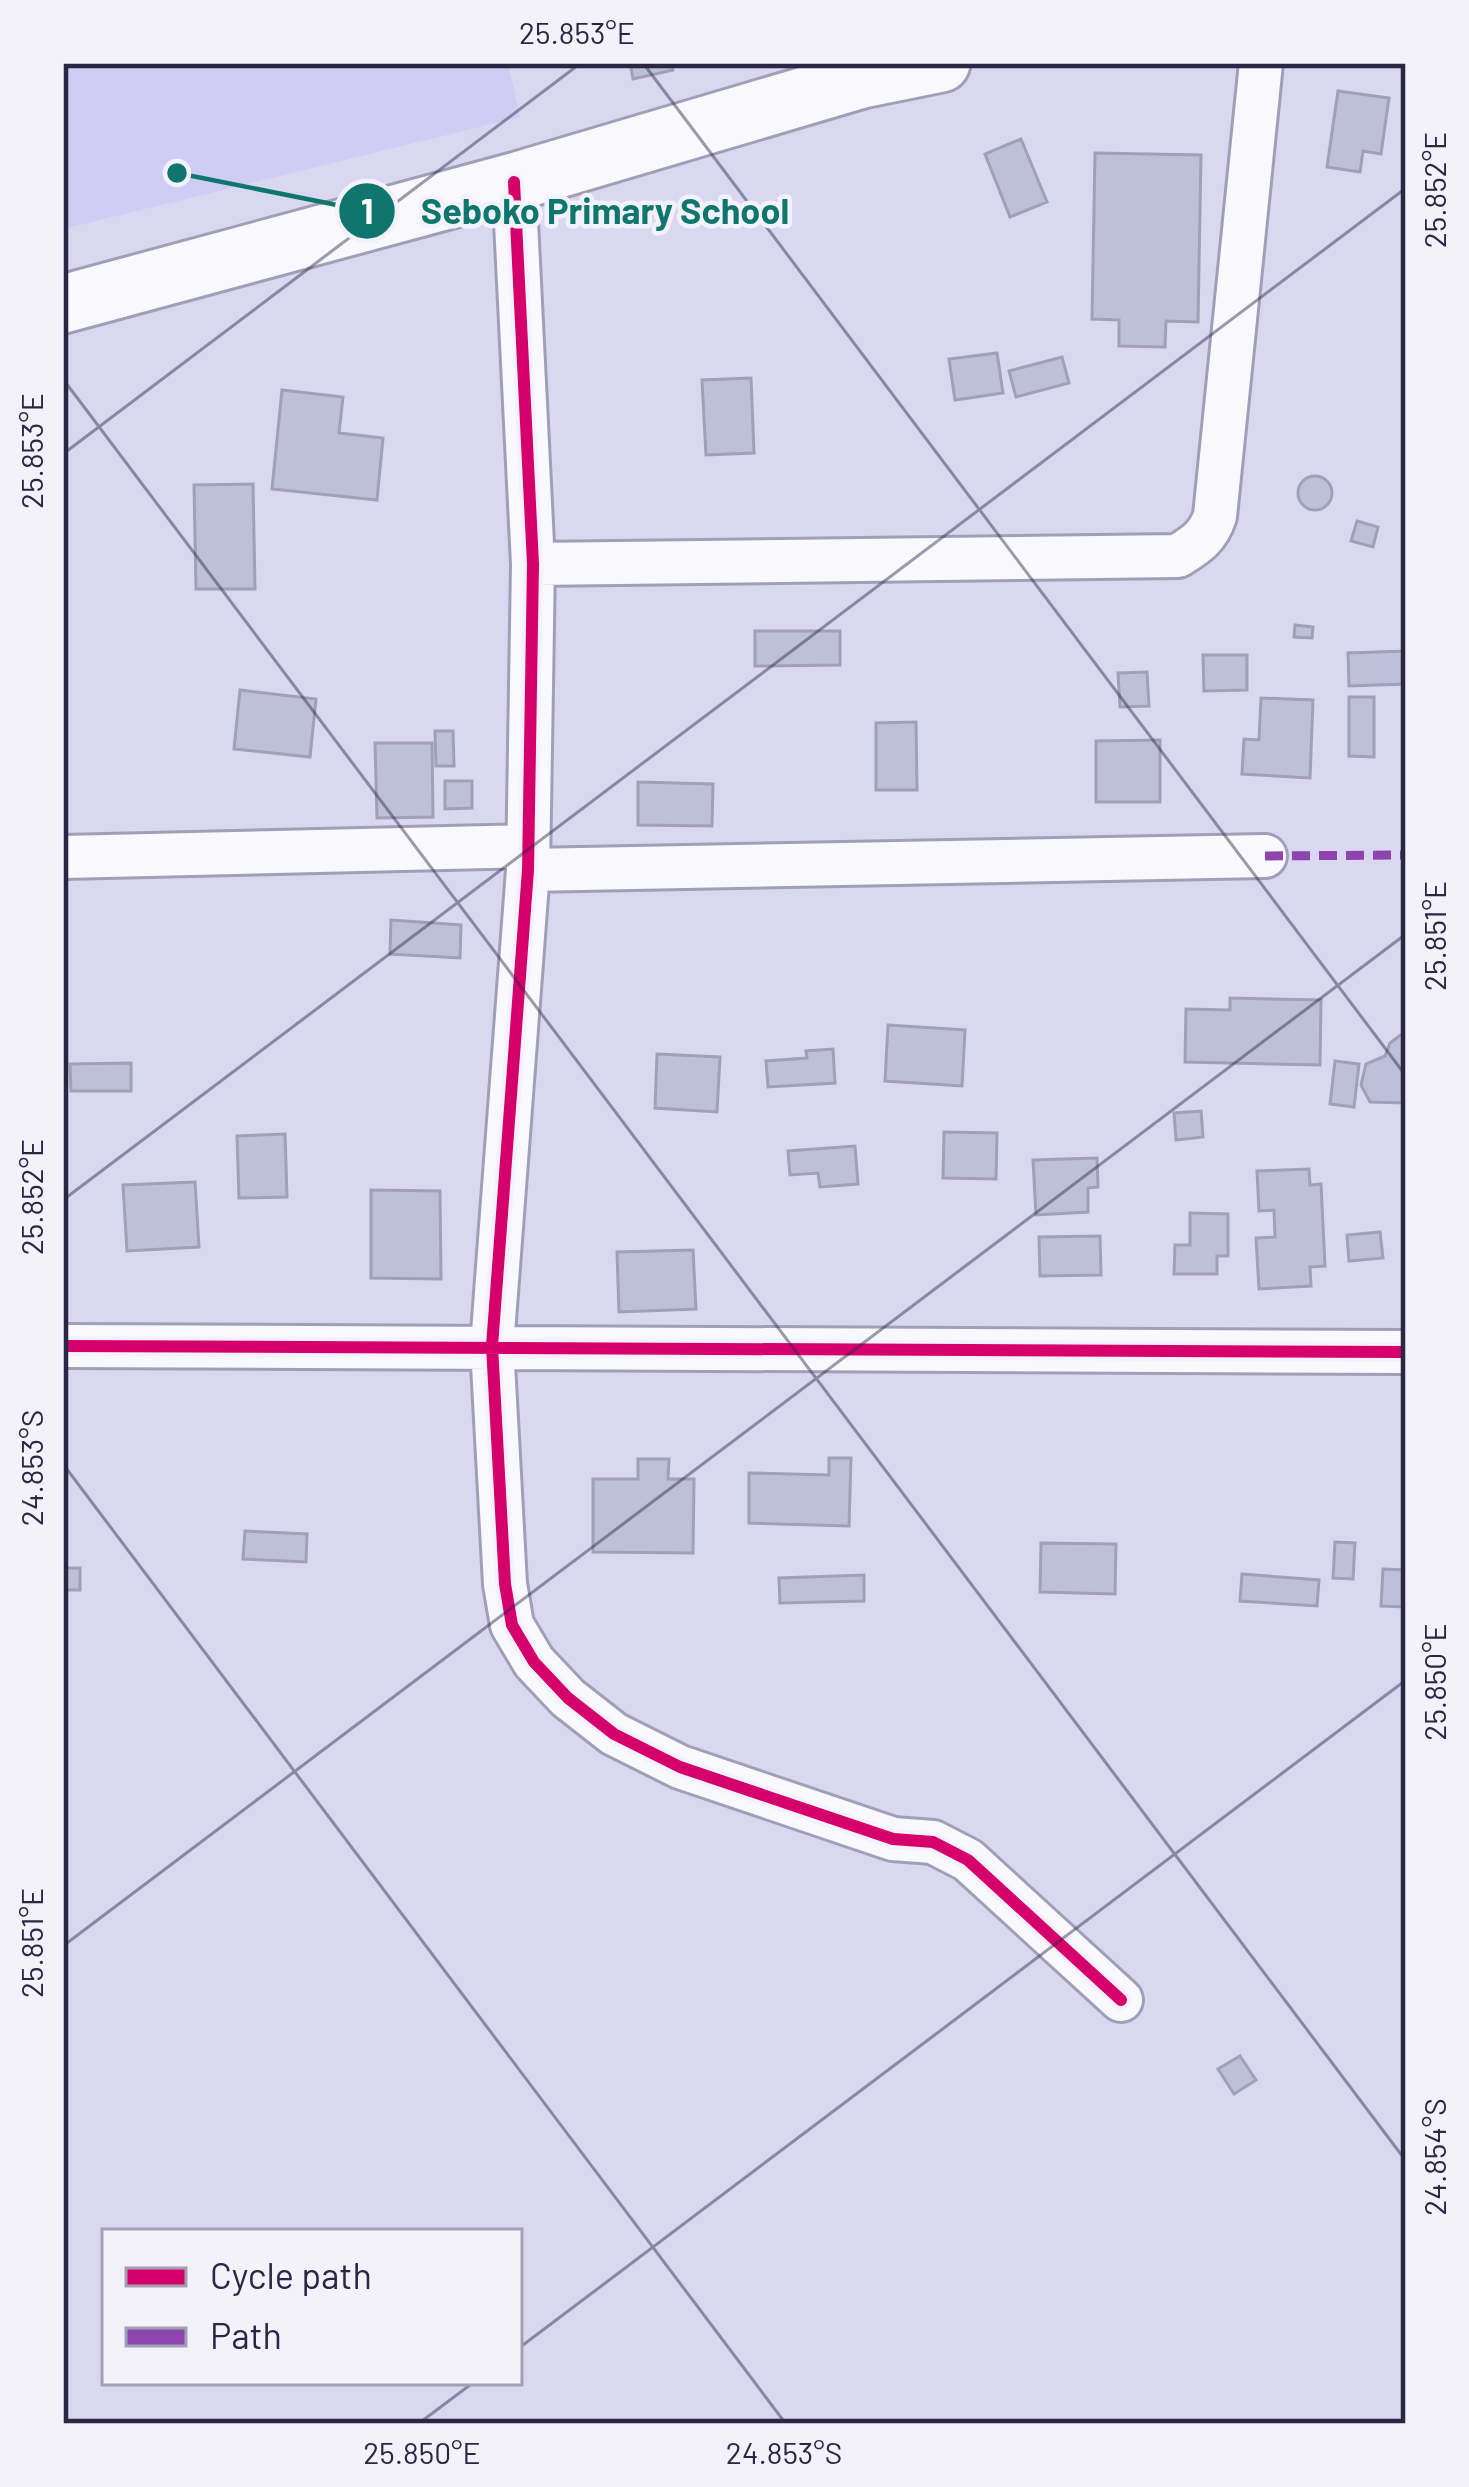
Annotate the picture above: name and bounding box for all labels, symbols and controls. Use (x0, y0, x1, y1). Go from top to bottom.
text: 25.853°E (519, 14, 635, 50)
text: 25.852°E (1416, 132, 1452, 248)
callout: Seboko Primary School (337, 175, 813, 247)
text: 1 (361, 188, 373, 231)
text: Seboko Primary School (421, 188, 789, 231)
text: 25.853°E (13, 393, 49, 509)
text: 25.851°E (1416, 881, 1452, 991)
text: 25.852°E (13, 1139, 49, 1255)
text: 24.853°S (13, 1410, 49, 1526)
text: 25.850°E (1416, 1623, 1452, 1741)
text: 25.851°E (13, 1888, 49, 1998)
text: 24.854°S (1416, 2098, 1452, 2216)
legend (102, 2229, 522, 2385)
text: Cycle path (210, 2253, 372, 2296)
text: Path (210, 2313, 282, 2356)
text: 25.850°E (363, 2434, 481, 2470)
text: 24.853°S (726, 2434, 842, 2470)

